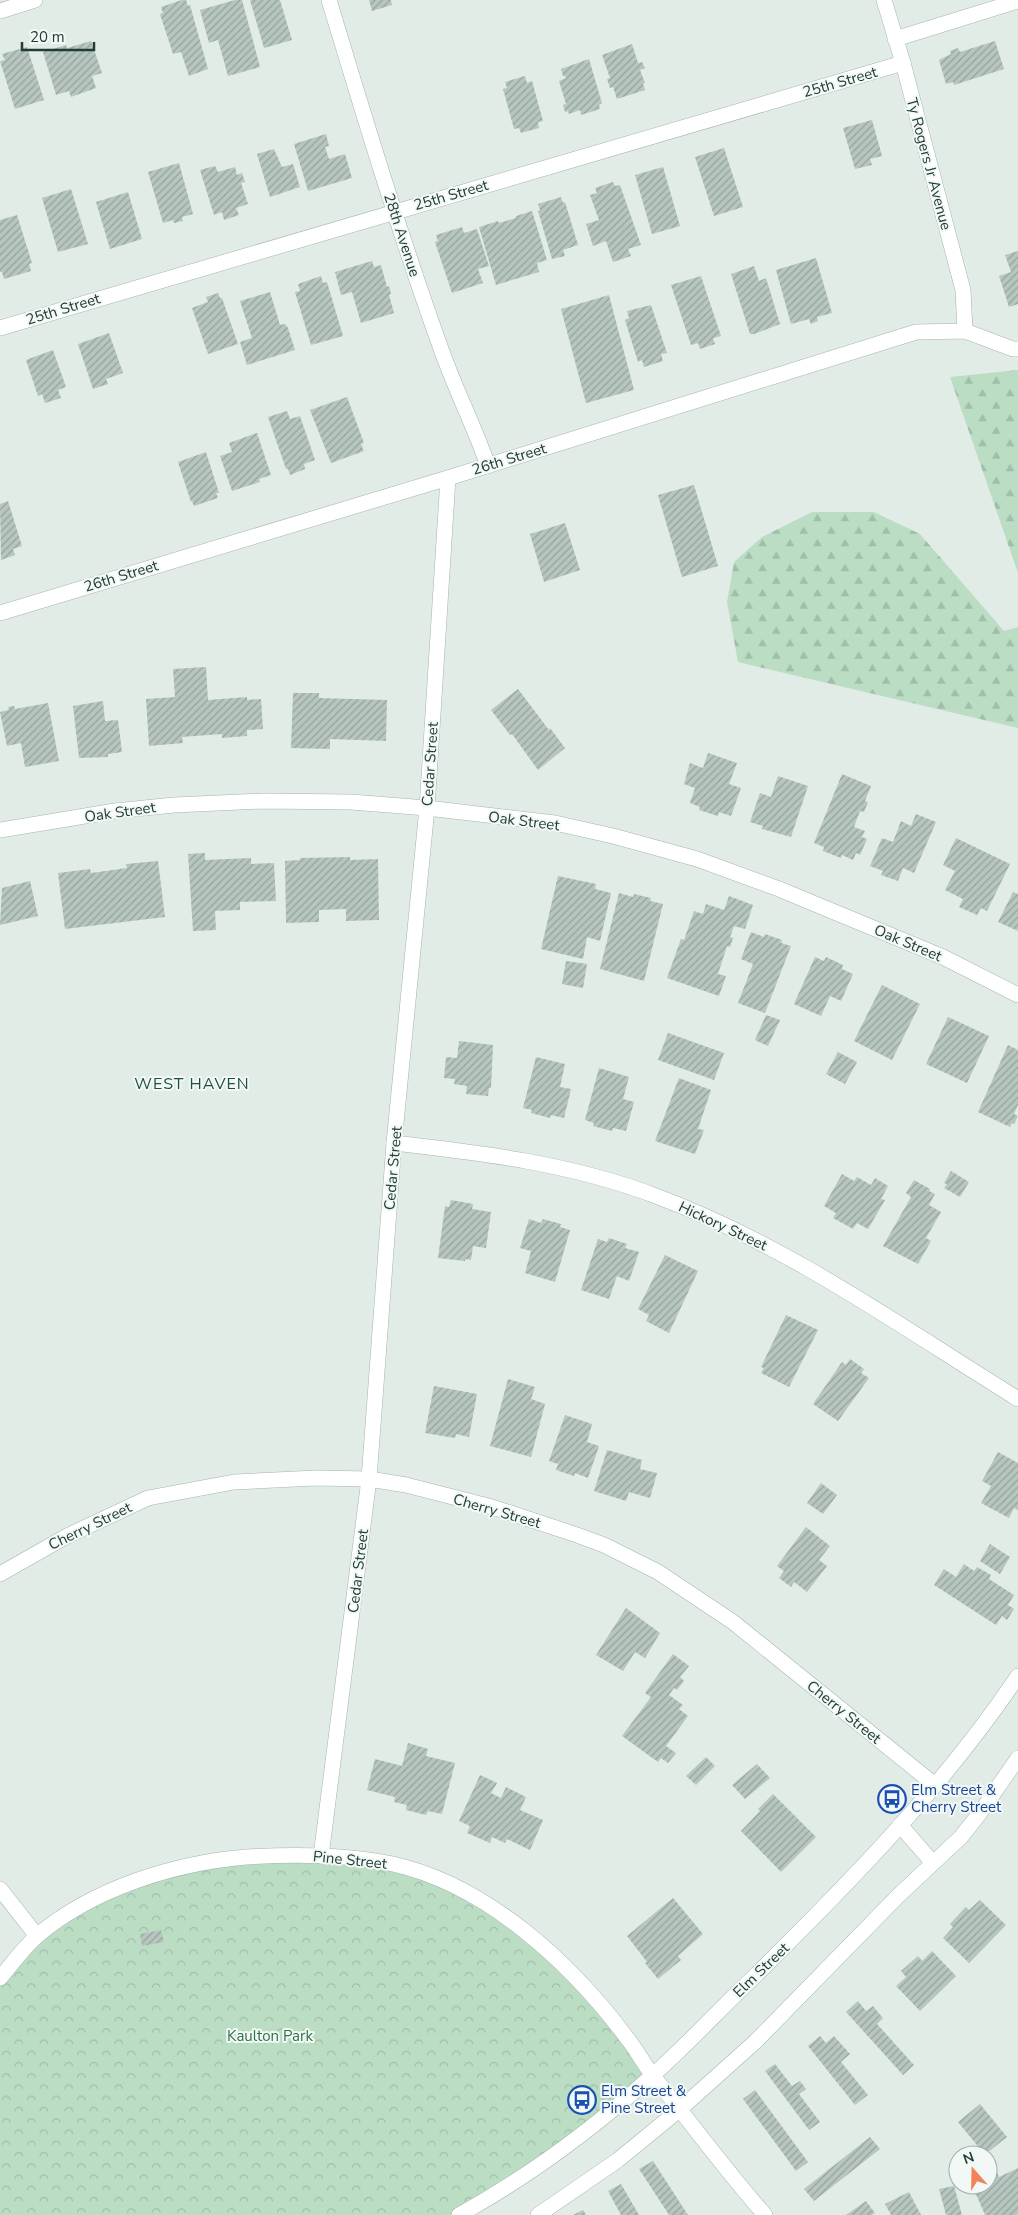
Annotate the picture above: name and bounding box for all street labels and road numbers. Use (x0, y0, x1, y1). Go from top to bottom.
street label: 25th Street (800, 62, 880, 102)
street label: Ty Rogers Jr Avenue (902, 96, 956, 232)
street label: 25th Street (411, 175, 491, 215)
street label: 28th Avenue (379, 191, 425, 279)
street label: 25th Street (23, 288, 103, 330)
street label: 26th Street (469, 438, 549, 480)
street label: 26th Street (81, 555, 161, 597)
street label: Cedar Street (417, 720, 443, 807)
street label: Oak Street (83, 797, 158, 827)
street label: Oak Street (487, 807, 562, 835)
street label: Oak Street (871, 920, 946, 967)
street label: Cedar Street (379, 1124, 407, 1211)
street label: Hickory Street (675, 1197, 771, 1256)
street label: Cherry Street (451, 1489, 544, 1533)
street label: Cherry Street (45, 1497, 136, 1555)
street label: Cedar Street (343, 1527, 373, 1614)
street label: Cherry Street (803, 1676, 886, 1749)
street label: Pine Street (312, 1846, 389, 1874)
street label: Elm Street (729, 1938, 794, 2002)

